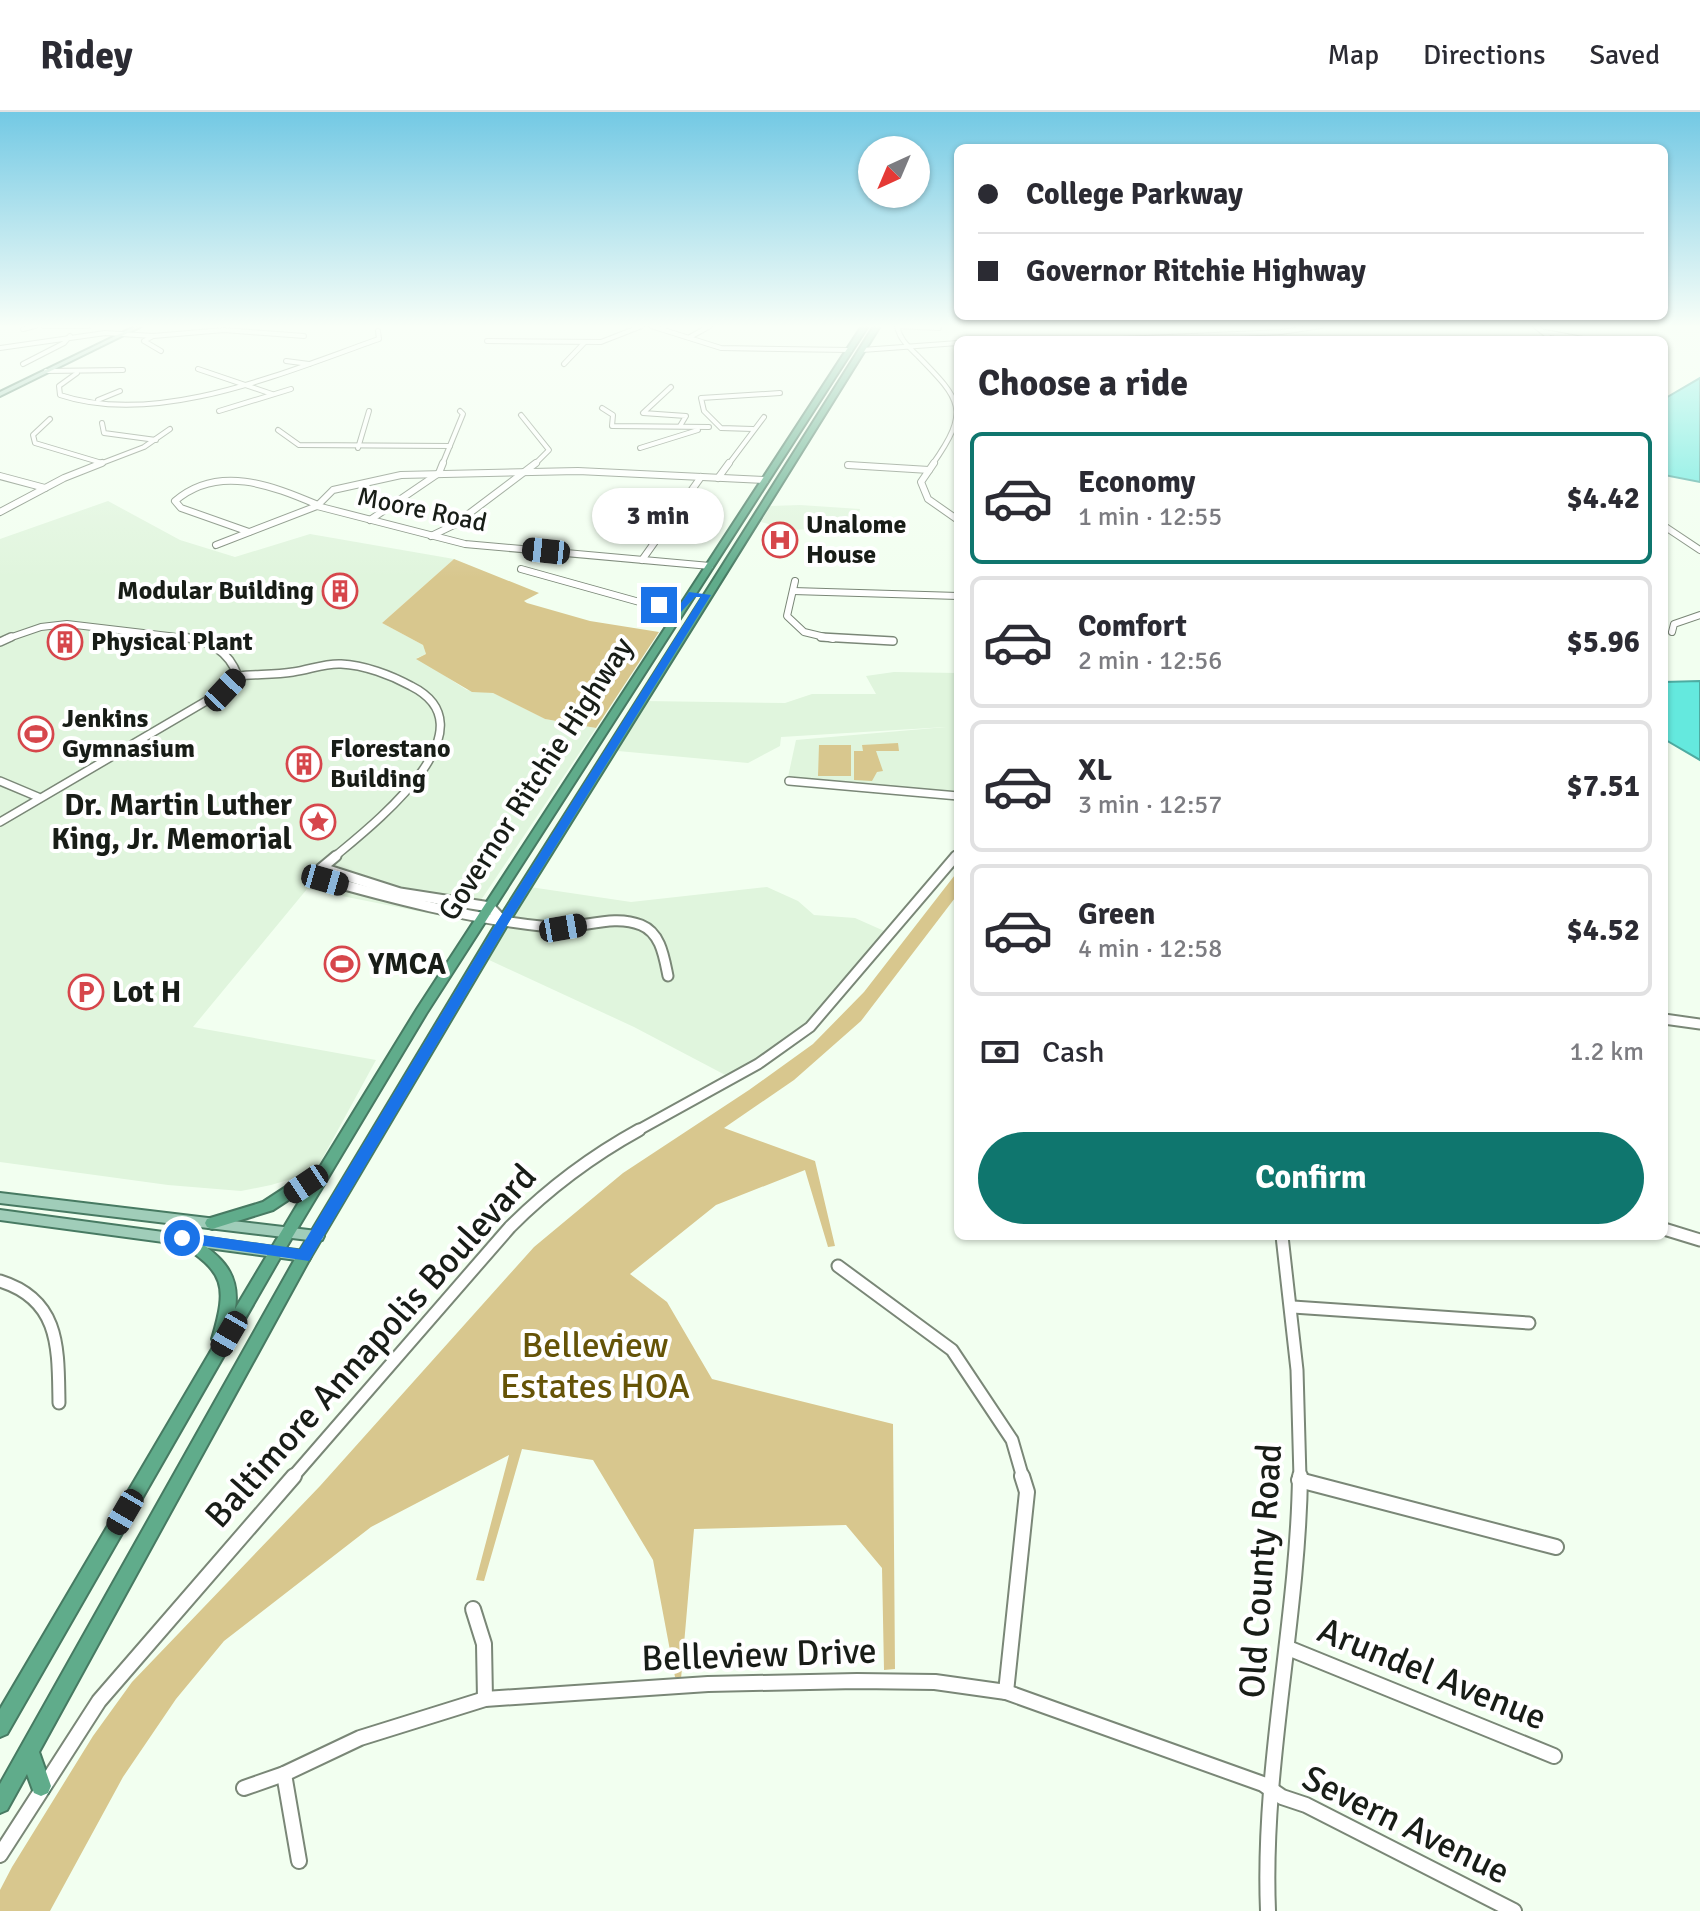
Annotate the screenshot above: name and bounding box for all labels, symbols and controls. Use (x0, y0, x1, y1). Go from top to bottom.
text: Ridey (40, 32, 133, 79)
text: Map (1327, 38, 1379, 72)
text: Directions (1423, 38, 1545, 72)
text: Saved (1589, 38, 1660, 72)
north arrow (858, 136, 930, 208)
map controls (858, 136, 930, 208)
text: College Parkway (1026, 176, 1243, 213)
text: Governor Ritchie Highway (1026, 253, 1366, 290)
text: Choose a ride (978, 361, 1188, 406)
icon: car (982, 462, 1054, 534)
text: Economy (1078, 464, 1195, 501)
text: $4.42 (1567, 480, 1640, 517)
street label: Moore Road (354, 481, 490, 539)
callout: 3 min (593, 489, 725, 545)
text: 3 min (627, 500, 689, 532)
text: 1 min · 12:55 (1078, 501, 1222, 533)
place label: Unalome House (806, 509, 907, 571)
hospital icon: Unalome House (761, 521, 799, 559)
car (521, 537, 571, 565)
building icon: Modular Building (321, 572, 359, 610)
place label: Modular Building (117, 575, 314, 607)
route end (641, 587, 677, 623)
icon: car (982, 606, 1054, 678)
text: Comfort (1078, 608, 1187, 645)
building icon: Physical Plant (46, 623, 84, 661)
text: $5.96 (1567, 624, 1640, 661)
place label: Physical Plant (91, 626, 253, 658)
street label: Governor Ritchie Highway (431, 630, 641, 928)
text: 2 min · 12:56 (1078, 645, 1222, 677)
car (200, 664, 250, 716)
place label: Jenkins Gymnasium (62, 703, 195, 765)
sports icon: Jenkins Gymnasium (17, 715, 55, 753)
place label: Florestano Building (330, 733, 451, 795)
building icon: Florestano Building (285, 745, 323, 783)
icon: car (982, 750, 1054, 822)
text: XL (1078, 752, 1112, 789)
text: $7.51 (1567, 768, 1640, 805)
place label: Dr. Martin Luther King, Jr. Memorial (51, 787, 292, 858)
text: 3 min · 12:57 (1078, 789, 1222, 821)
place icon: Dr. Martin Luther King, Jr. Memorial (299, 803, 337, 841)
car (299, 862, 351, 898)
icon: car (982, 894, 1054, 966)
text: Green (1078, 896, 1155, 933)
car (537, 912, 589, 944)
text: $4.52 (1567, 912, 1640, 949)
text: 4 min · 12:58 (1078, 933, 1222, 965)
sports icon: YMCA (323, 945, 361, 983)
place label: YMCA (367, 946, 446, 983)
parking icon: Lot H (67, 973, 105, 1011)
place label: Lot H (112, 974, 181, 1011)
icon: cash (978, 1030, 1022, 1074)
text: Cash (1042, 1034, 1105, 1071)
text: 1.2 km (1570, 1036, 1644, 1068)
button: Confirm (978, 1132, 1644, 1224)
street label: Baltimore Annapolis Boulevard (196, 1155, 546, 1537)
car (279, 1161, 333, 1207)
route start (164, 1220, 200, 1256)
car (207, 1307, 251, 1361)
park label: Belleview Estates HOA (500, 1323, 690, 1409)
street label: Old County Road (1230, 1442, 1292, 1700)
car (103, 1485, 147, 1539)
street label: Arundel Avenue (1311, 1608, 1553, 1740)
street label: Belleview Drive (641, 1628, 877, 1682)
street label: Severn Avenue (1295, 1755, 1517, 1895)

